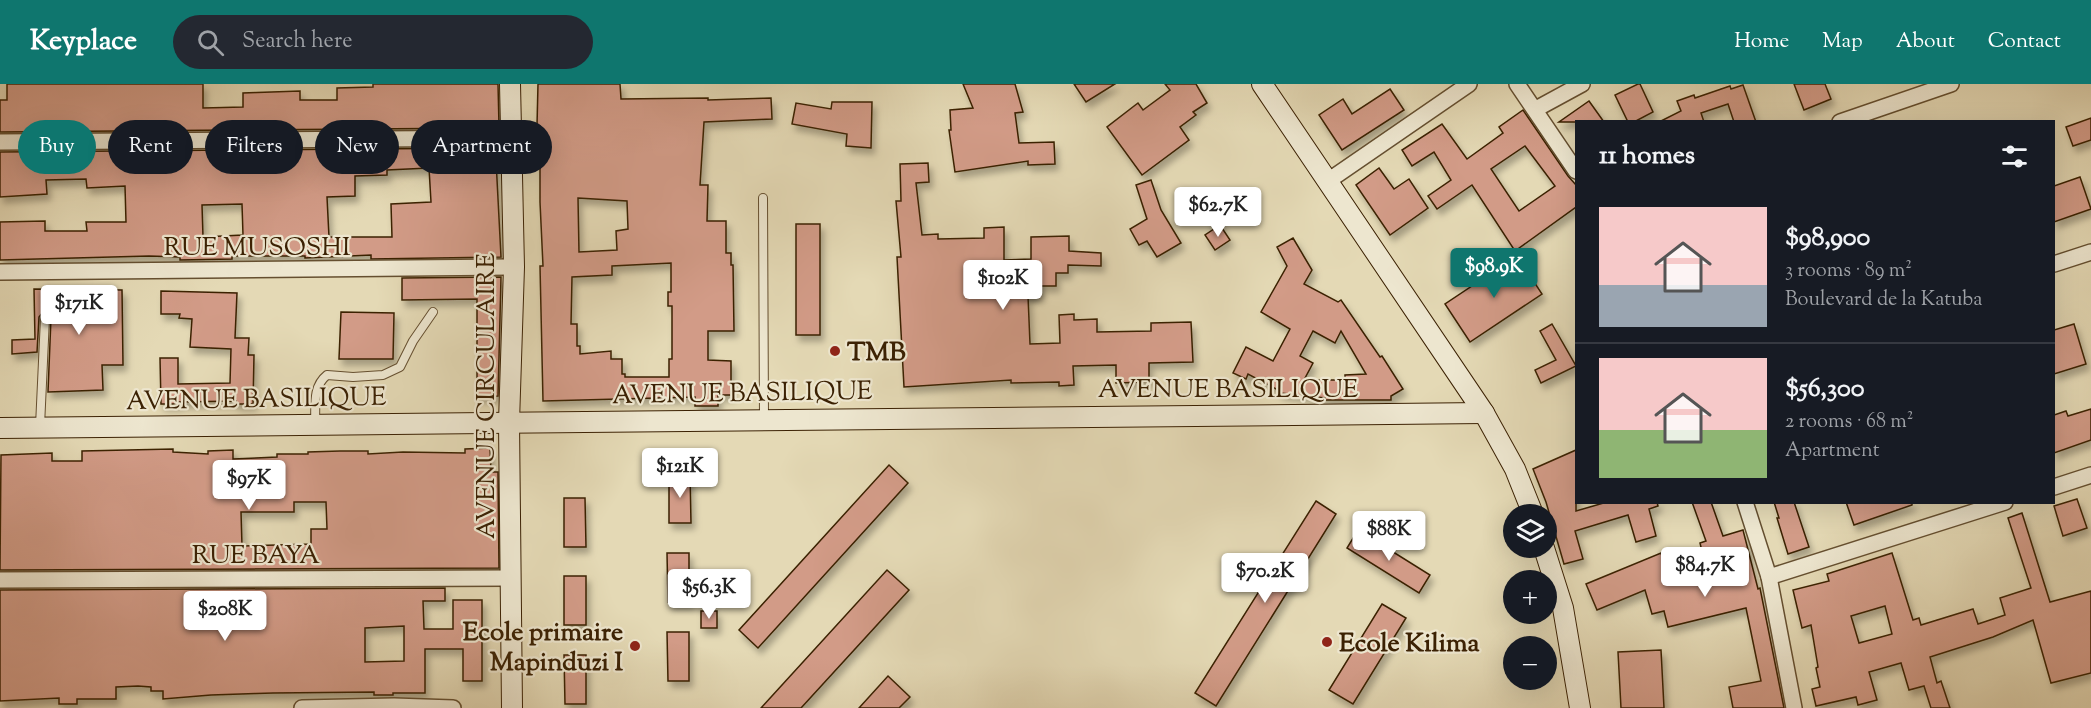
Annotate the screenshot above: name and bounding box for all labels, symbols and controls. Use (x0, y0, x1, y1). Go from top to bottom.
search box (173, 15, 593, 69)
text: Keyplace (30, 22, 137, 62)
icon: search (194, 26, 227, 59)
text: Search here (242, 26, 352, 58)
text: Home (1734, 27, 1789, 57)
text: Map (1822, 27, 1863, 57)
text: About (1896, 27, 1955, 57)
text: Contact (1988, 27, 2061, 57)
chip: Buy (18, 120, 96, 174)
chip: Rent (108, 120, 193, 174)
chip: Filters (205, 120, 303, 174)
chip: New (315, 120, 399, 174)
chip: Apartment (411, 120, 552, 174)
text: 11 homes (1599, 138, 1695, 175)
icon: filters (1998, 140, 2031, 173)
pin: $62.7K (1169, 187, 1267, 238)
text: $62.7K (1188, 192, 1248, 221)
text: $98,900 (1785, 220, 1870, 257)
street label: RUE MUSOSHI (164, 230, 351, 267)
icon: home (1647, 231, 1719, 303)
pin: $98.9K (1445, 248, 1543, 299)
street label: AVENUE CIRCULAIRE (469, 252, 506, 539)
text: $98.9K (1464, 253, 1524, 282)
text: 3 rooms · 89 m² (1785, 257, 1912, 286)
pin: $102K (961, 260, 1045, 311)
text: $102K (977, 265, 1029, 294)
pin: $171K (37, 285, 121, 336)
text: Boulevard de la Katuba (1785, 286, 1982, 315)
text: $171K (55, 290, 103, 319)
place label: TMB (847, 335, 906, 372)
marker: TMB (828, 344, 842, 358)
text: $56,300 (1785, 371, 1864, 408)
street label: AVENUE BASILIQUE (1098, 372, 1359, 409)
street label: AVENUE BASILIQUE (611, 374, 873, 415)
street label: AVENUE BASILIQUE (125, 380, 387, 421)
icon: home (1647, 382, 1719, 454)
text: 2 rooms · 68 m² (1785, 408, 1913, 437)
text: Apartment (1785, 437, 1880, 466)
pin: $121K (638, 448, 722, 499)
text: $121K (656, 453, 704, 482)
pin: $97K (213, 460, 285, 511)
text: $97K (227, 465, 271, 494)
map controls (1503, 504, 1557, 690)
button: layers (1503, 504, 1557, 558)
pin: $88K (1353, 511, 1425, 562)
text: $88K (1366, 516, 1412, 545)
street label: RUE BAYA (192, 538, 320, 575)
pin: $84.7K (1656, 547, 1754, 598)
text: $84.7K (1675, 552, 1735, 581)
pin: $70.2K (1216, 553, 1314, 604)
text: $70.2K (1235, 558, 1295, 587)
pin: $56.3K (660, 569, 758, 620)
button: + (1503, 570, 1557, 624)
text: $56.3K (682, 574, 736, 603)
pin: $208K (183, 591, 267, 642)
text: $208K (197, 596, 253, 625)
place label: Ecole primaire Mapinduzi I (463, 615, 623, 682)
place label: Ecole Kilima (1339, 626, 1480, 663)
marker: Ecole Kilima (1320, 635, 1334, 649)
button: − (1503, 636, 1557, 690)
marker: Ecole primaire Mapinduzi I (628, 639, 642, 653)

